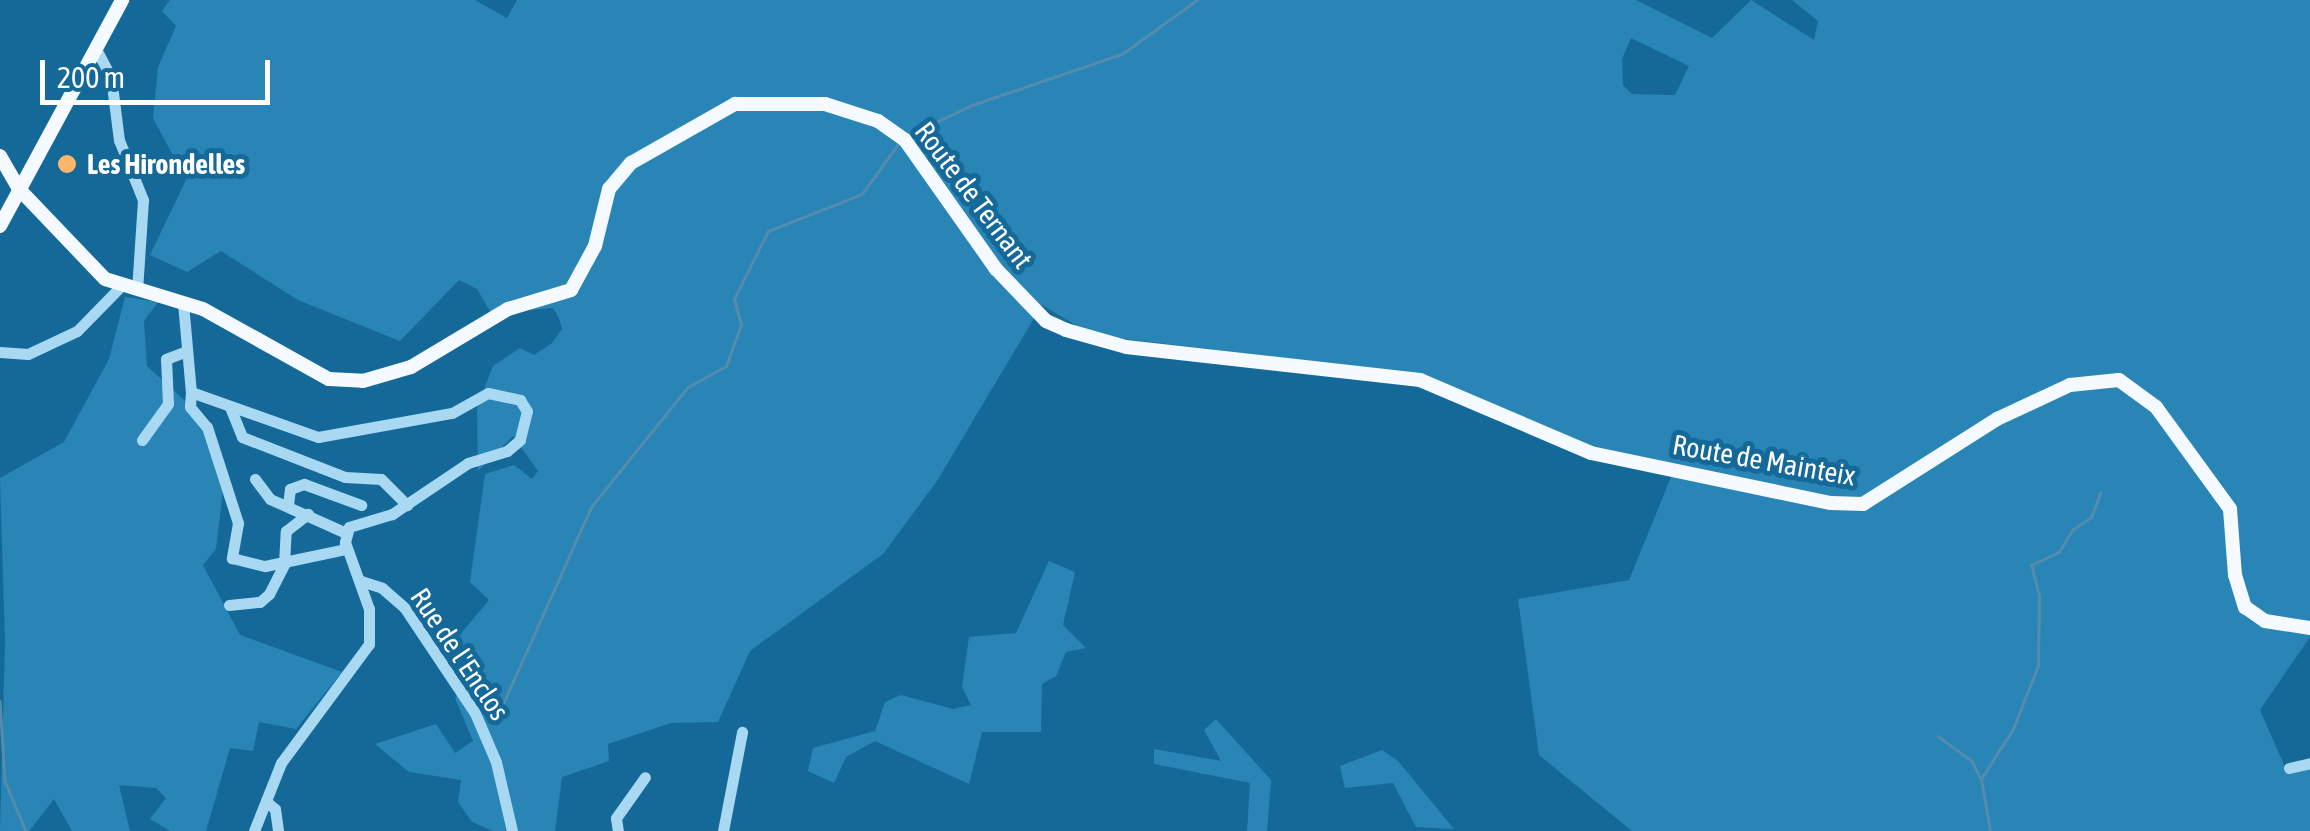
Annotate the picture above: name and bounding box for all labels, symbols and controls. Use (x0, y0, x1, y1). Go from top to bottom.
scale bar (45, 40, 275, 102)
text: 200 m (57, 60, 125, 94)
street label: Route de Ternant (908, 115, 1040, 275)
place label: Les Hirondelles (87, 147, 245, 181)
marker: Les Hirondelles (56, 153, 78, 175)
street label: Route de Mainteix (1670, 427, 1858, 493)
street label: Rue de l'Enclos (404, 582, 516, 726)

